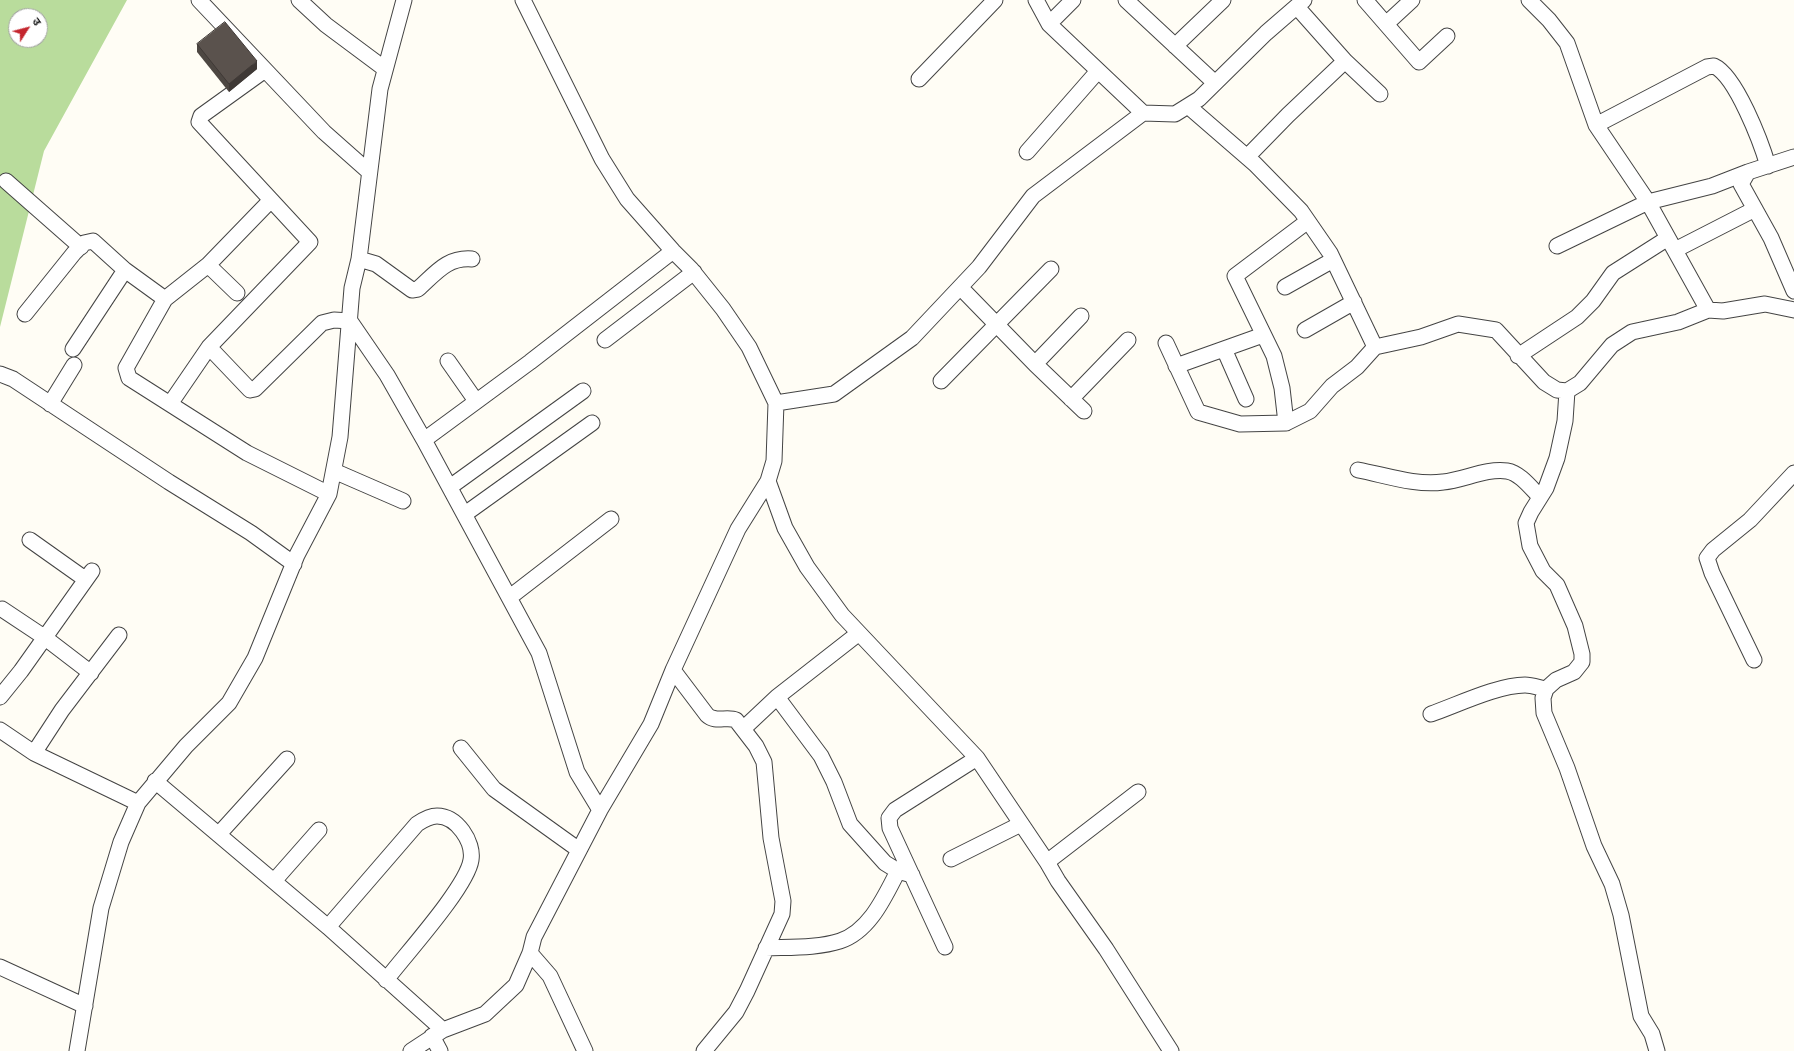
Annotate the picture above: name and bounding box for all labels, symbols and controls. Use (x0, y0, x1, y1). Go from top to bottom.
north arrow (8, 8, 48, 48)
text: उ (29, 15, 44, 28)

